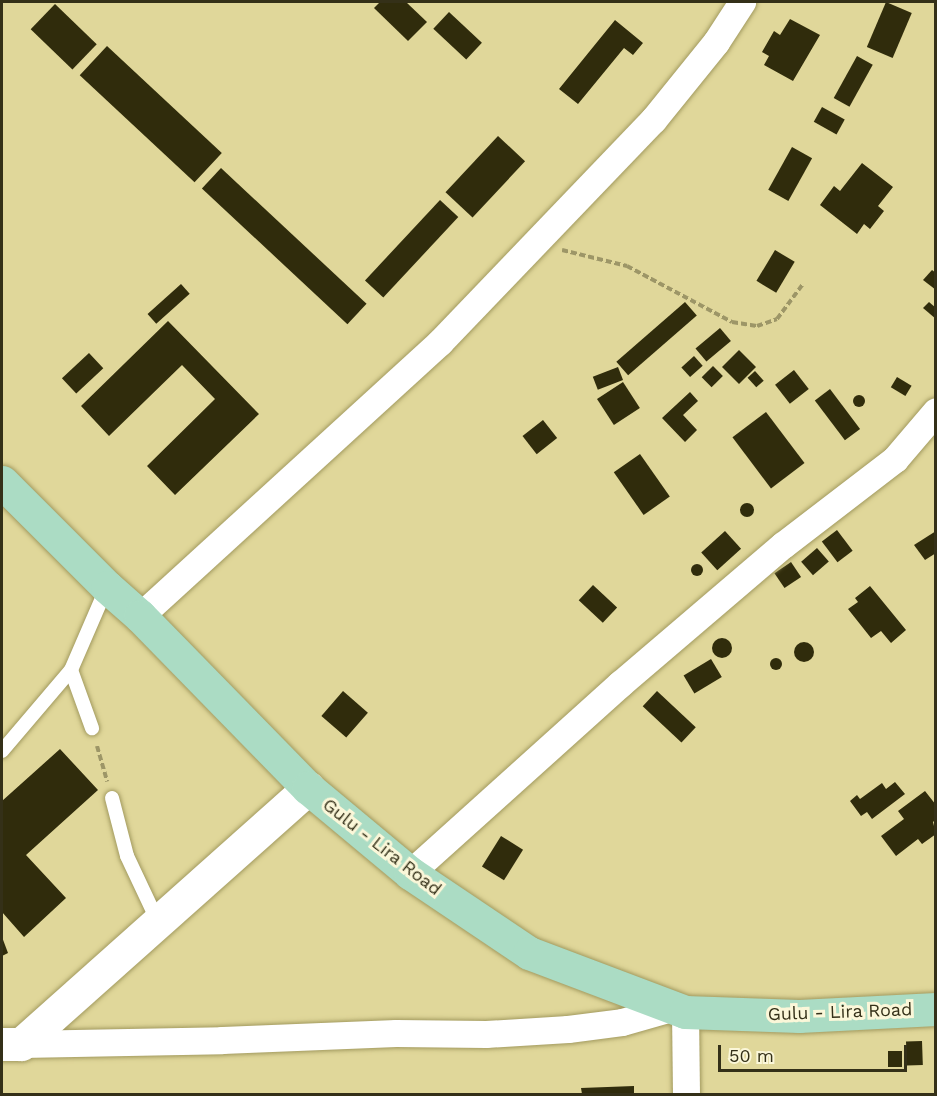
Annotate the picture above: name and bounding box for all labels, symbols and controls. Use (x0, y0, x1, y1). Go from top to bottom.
street label: Gulu - Lira Road (318, 794, 446, 900)
street label: Gulu - Lira Road (767, 999, 913, 1025)
scale bar (721, 1033, 910, 1071)
text: 50 m (729, 1045, 774, 1066)

